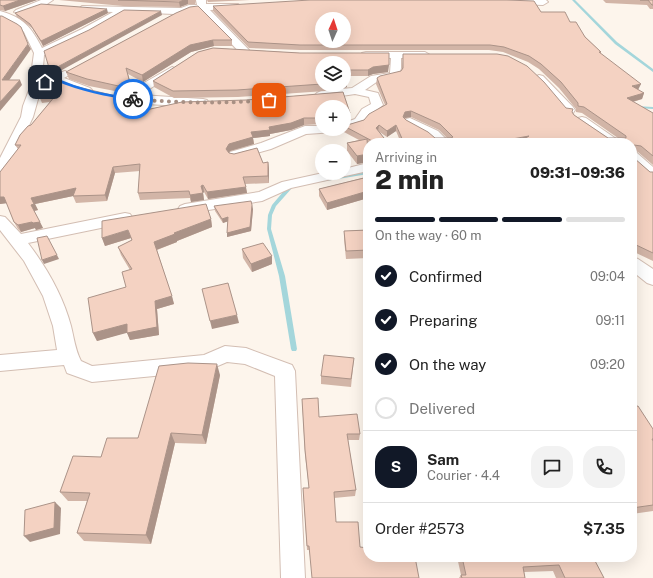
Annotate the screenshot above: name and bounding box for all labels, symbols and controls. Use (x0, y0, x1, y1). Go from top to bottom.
north arrow (315, 12, 351, 48)
map controls (315, 12, 351, 180)
button: layers (315, 56, 351, 92)
pin (28, 65, 62, 99)
icon: home (34, 71, 56, 93)
courier (113, 79, 153, 119)
pin (252, 83, 286, 117)
icon: bike (122, 88, 144, 110)
icon: bag (258, 89, 280, 111)
button: + (315, 100, 351, 136)
button: − (315, 144, 351, 180)
text: Arriving in (375, 150, 437, 165)
text: 2 min (375, 164, 444, 195)
text: 09:31–09:36 (530, 164, 625, 181)
text: On the way · 60 m (375, 228, 481, 243)
icon: check (375, 265, 397, 287)
text: Confirmed (409, 268, 482, 285)
text: 09:04 (590, 269, 625, 284)
icon: check (375, 309, 397, 331)
text: Preparing (409, 312, 478, 329)
text: 09:11 (595, 313, 625, 328)
icon: check (375, 353, 397, 375)
text: On the way (409, 356, 486, 373)
text: 09:20 (590, 357, 625, 372)
text: Delivered (409, 400, 475, 417)
button: chat (531, 446, 573, 488)
button: phone (583, 446, 625, 488)
text: Sam (427, 451, 459, 468)
text: S (391, 458, 401, 475)
text: Courier · 4.4 (427, 468, 500, 483)
text: Order #2573 (375, 520, 464, 537)
text: $7.35 (583, 520, 625, 537)

